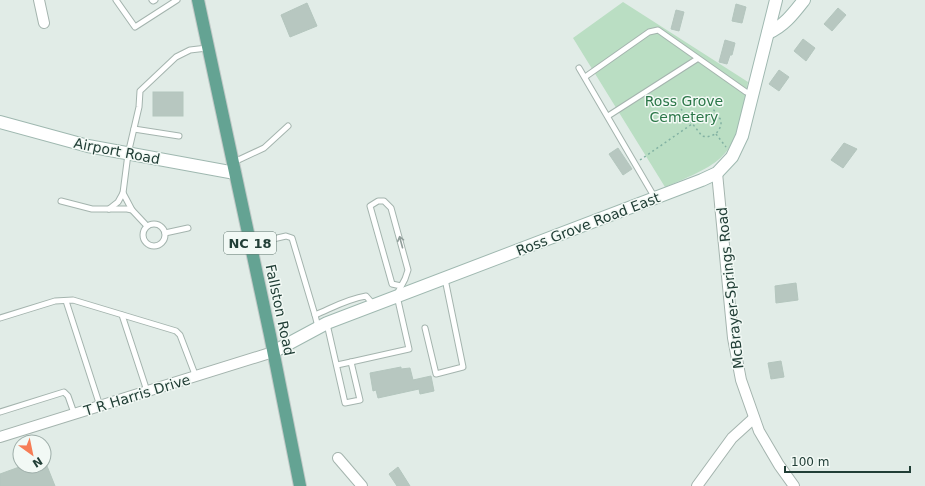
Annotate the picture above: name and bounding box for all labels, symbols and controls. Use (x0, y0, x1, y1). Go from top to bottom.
park label: Ross Grove Cemetery (645, 93, 723, 125)
street label: Airport Road (73, 135, 161, 167)
street label: Ross Grove Road East (514, 189, 663, 259)
street label: McBrayer-Springs Road (714, 206, 746, 370)
road number: NC 18 (224, 232, 276, 254)
one-way arrow (397, 235, 404, 248)
street label: Fallston Road (263, 263, 297, 357)
street label: T R Harris Drive (81, 371, 192, 419)
north arrow (12, 434, 52, 474)
scale bar (785, 448, 910, 474)
text: N (30, 454, 45, 470)
text: 100 m (791, 455, 829, 469)

